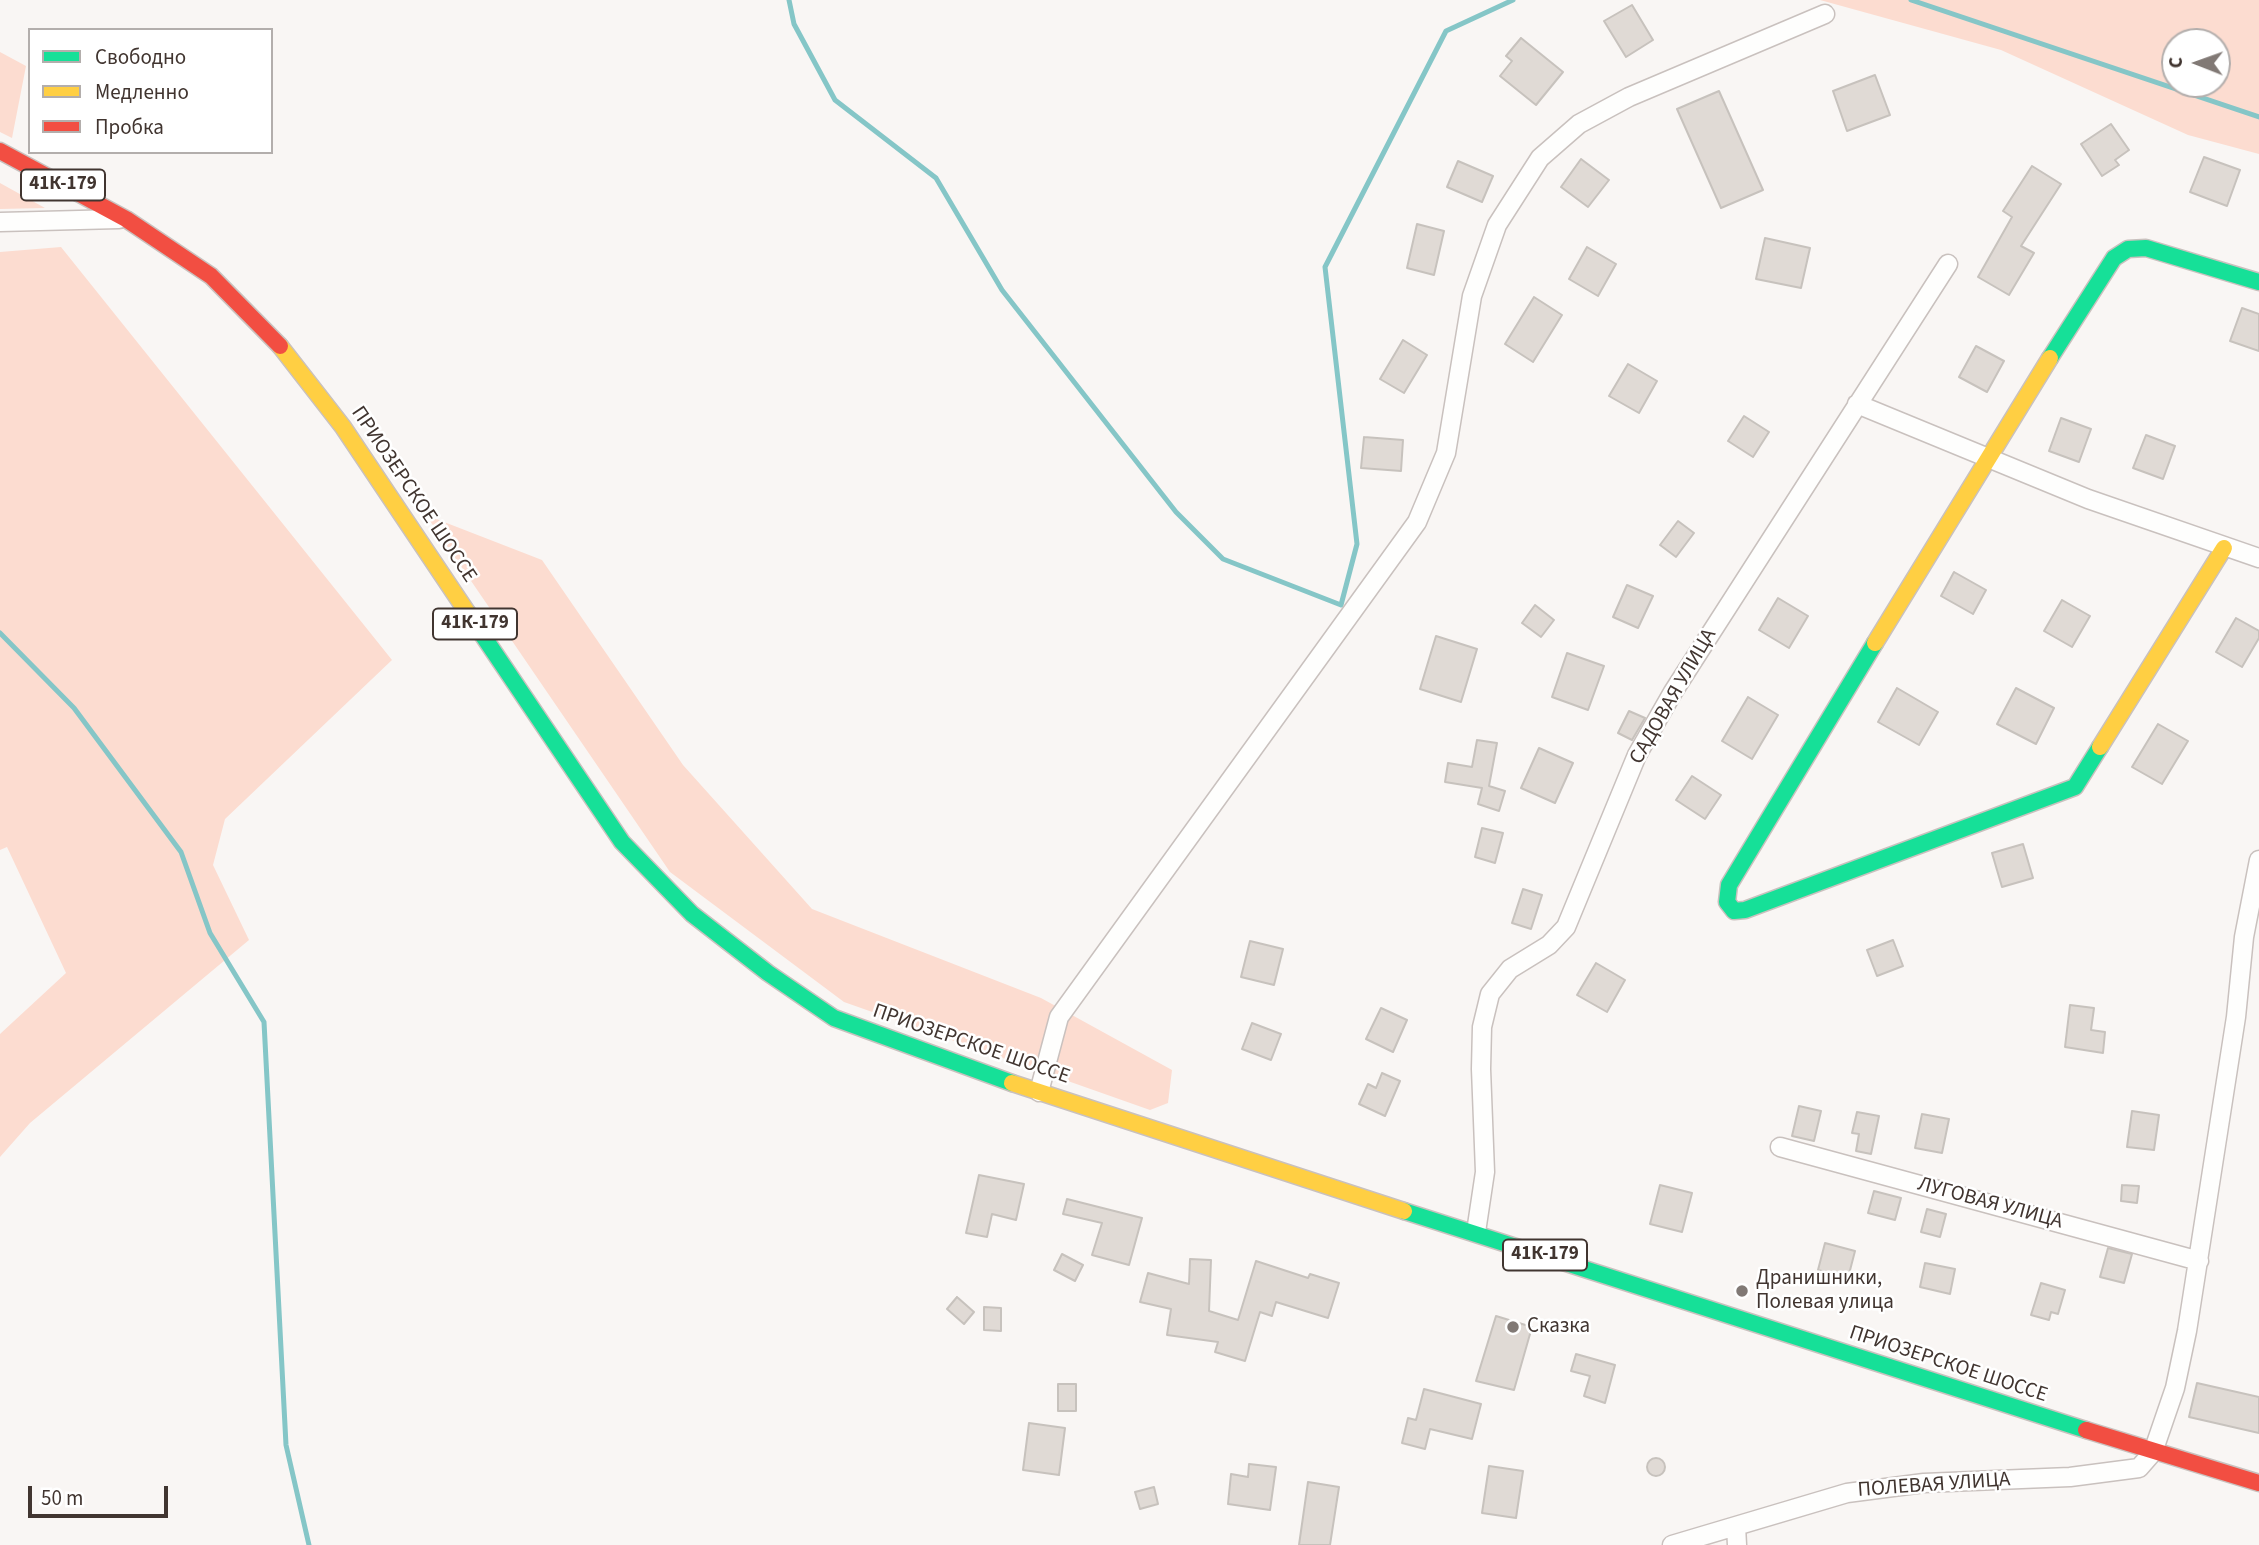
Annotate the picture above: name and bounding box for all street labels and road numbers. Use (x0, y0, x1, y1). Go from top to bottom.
road number: 41К-179 (21, 169, 105, 200)
street label: ПРИОЗЕРСКОЕ ШОССЕ (345, 402, 481, 588)
road number: 41К-179 (433, 608, 517, 639)
street label: САДОВАЯ УЛИЦА (1625, 625, 1723, 769)
street label: ПРИОЗЕРСКОЕ ШОССЕ (869, 999, 1073, 1091)
street label: ЛУГОВАЯ УЛИЦА (1915, 1173, 2065, 1235)
road number: 41К-179 (1503, 1240, 1587, 1270)
street label: ПРИОЗЕРСКОЕ ШОССЕ (1846, 1321, 2050, 1409)
street label: ПОЛЕВАЯ УЛИЦА (1857, 1468, 2011, 1504)

